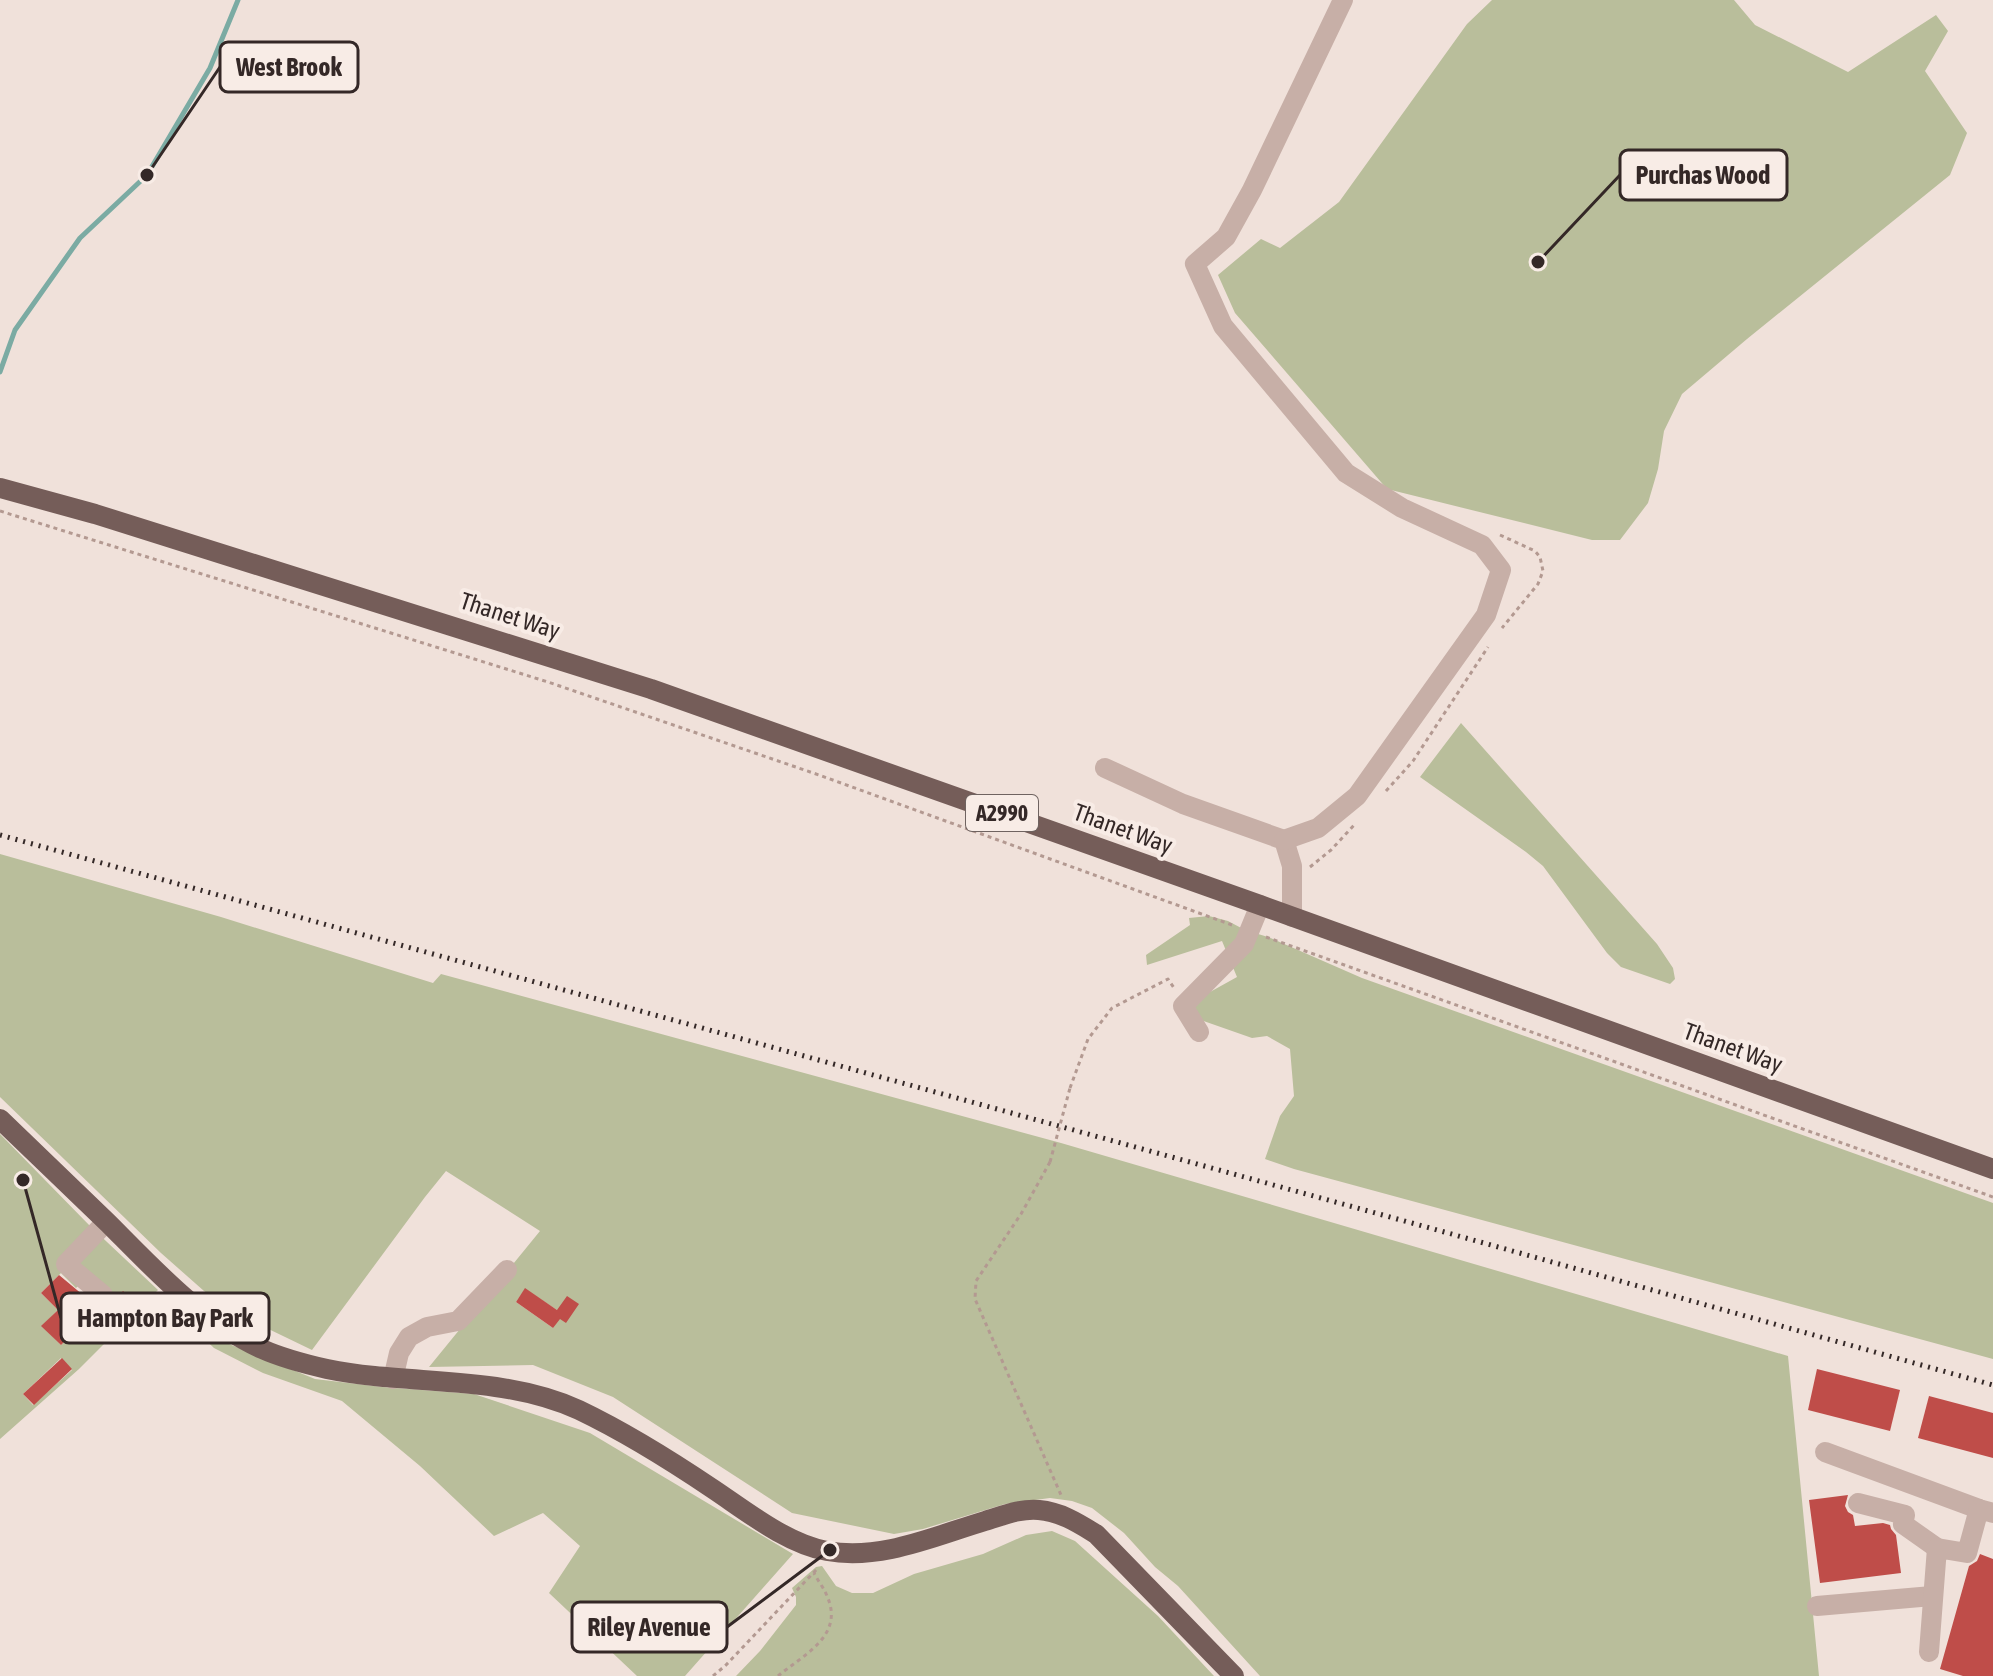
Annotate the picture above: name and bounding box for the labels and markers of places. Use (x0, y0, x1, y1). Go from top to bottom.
callout: West Brook (220, 42, 358, 92)
callout: Purchas Wood (1620, 150, 1787, 200)
callout: Hampton Bay Park (61, 1293, 269, 1343)
callout: Riley Avenue (572, 1602, 727, 1652)

